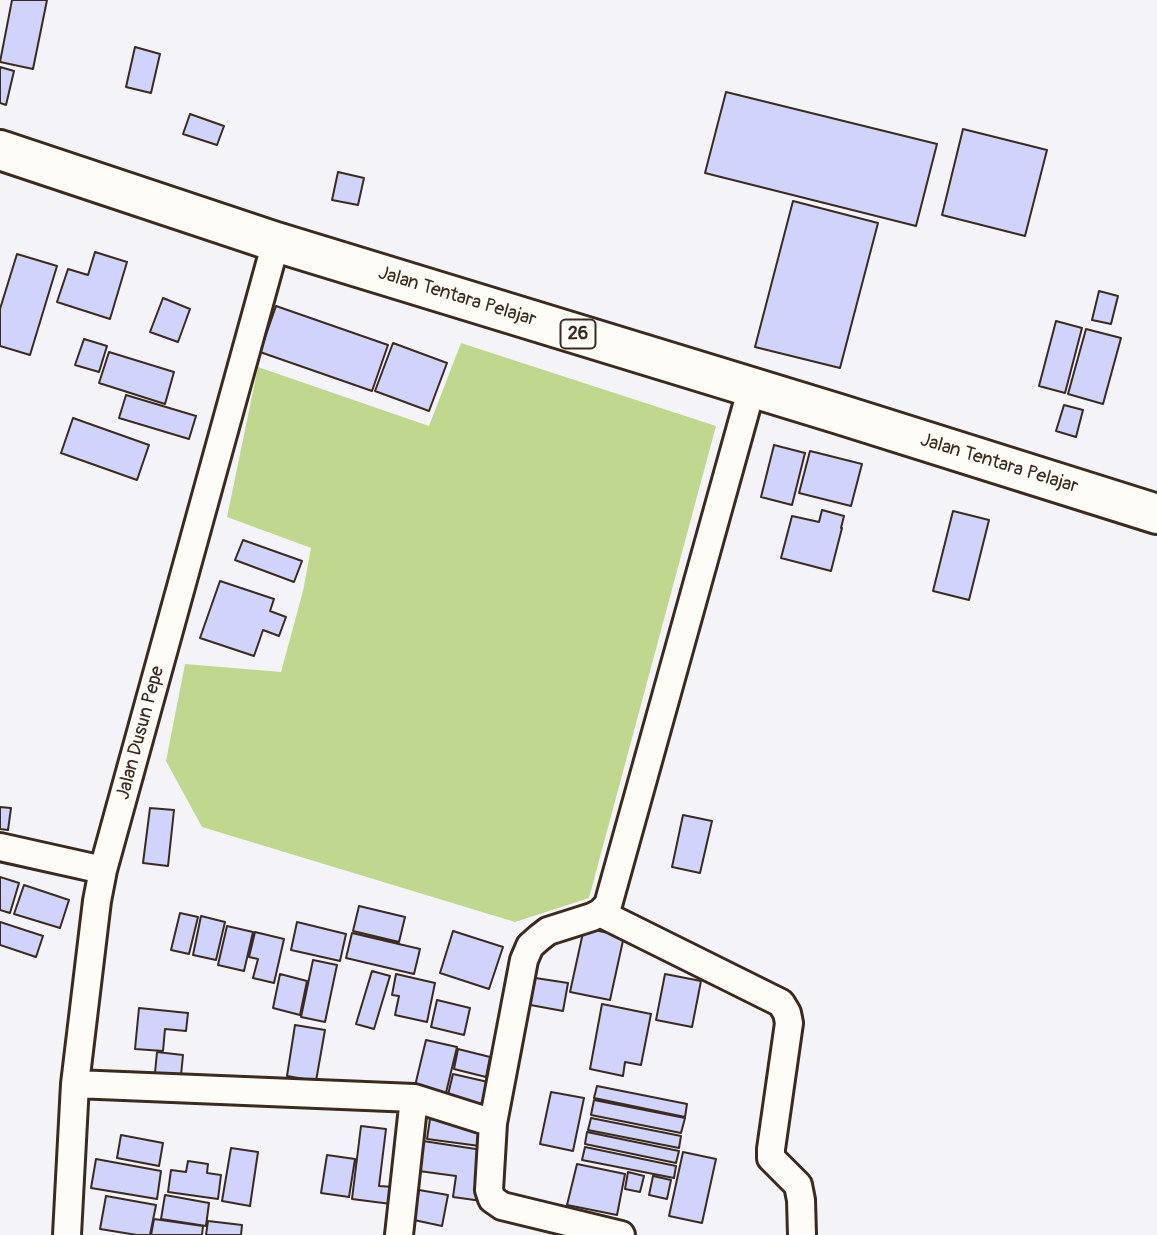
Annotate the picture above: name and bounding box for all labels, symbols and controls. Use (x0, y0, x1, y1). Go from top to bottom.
street label: Jalan Tentara Pelajar (375, 262, 539, 332)
road number: 26 (560, 320, 596, 348)
street label: Jalan Tentara Pelajar (917, 429, 1081, 499)
street label: Jalan Dusun Pepe (112, 664, 170, 802)

